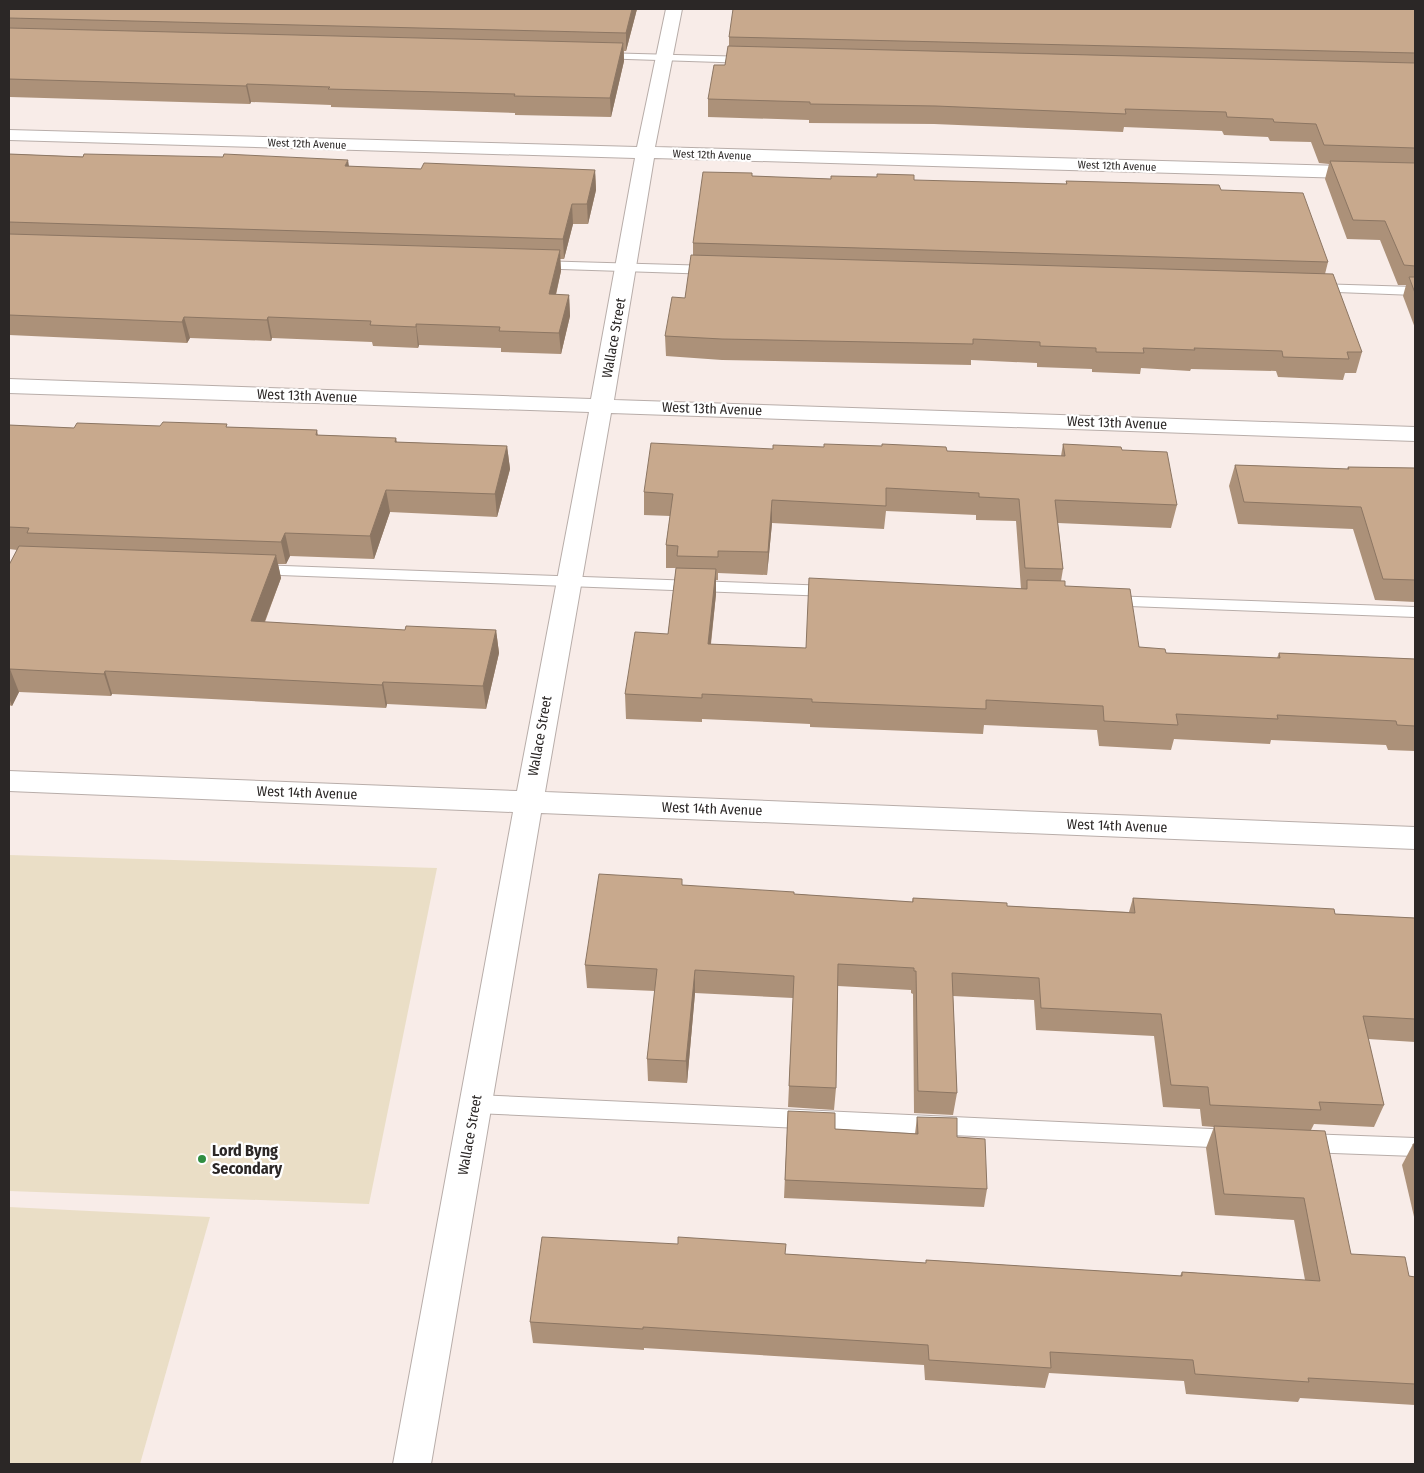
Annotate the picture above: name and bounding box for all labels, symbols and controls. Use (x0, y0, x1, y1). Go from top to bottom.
street label: West 12th Avenue (267, 136, 347, 152)
street label: West 12th Avenue (672, 147, 752, 163)
street label: West 12th Avenue (1077, 158, 1157, 174)
street label: Wallace Street (599, 296, 630, 380)
street label: West 13th Avenue (257, 386, 357, 406)
street label: West 13th Avenue (662, 399, 762, 419)
street label: West 13th Avenue (1067, 413, 1167, 433)
street label: Wallace Street (525, 694, 556, 778)
street label: West 14th Avenue (256, 783, 358, 803)
street label: West 14th Avenue (661, 799, 763, 819)
street label: West 14th Avenue (1066, 816, 1168, 836)
street label: Wallace Street (455, 1093, 486, 1177)
place label: Lord Byng Secondary (212, 1141, 283, 1178)
marker: Lord Byng Secondary (196, 1153, 208, 1165)

